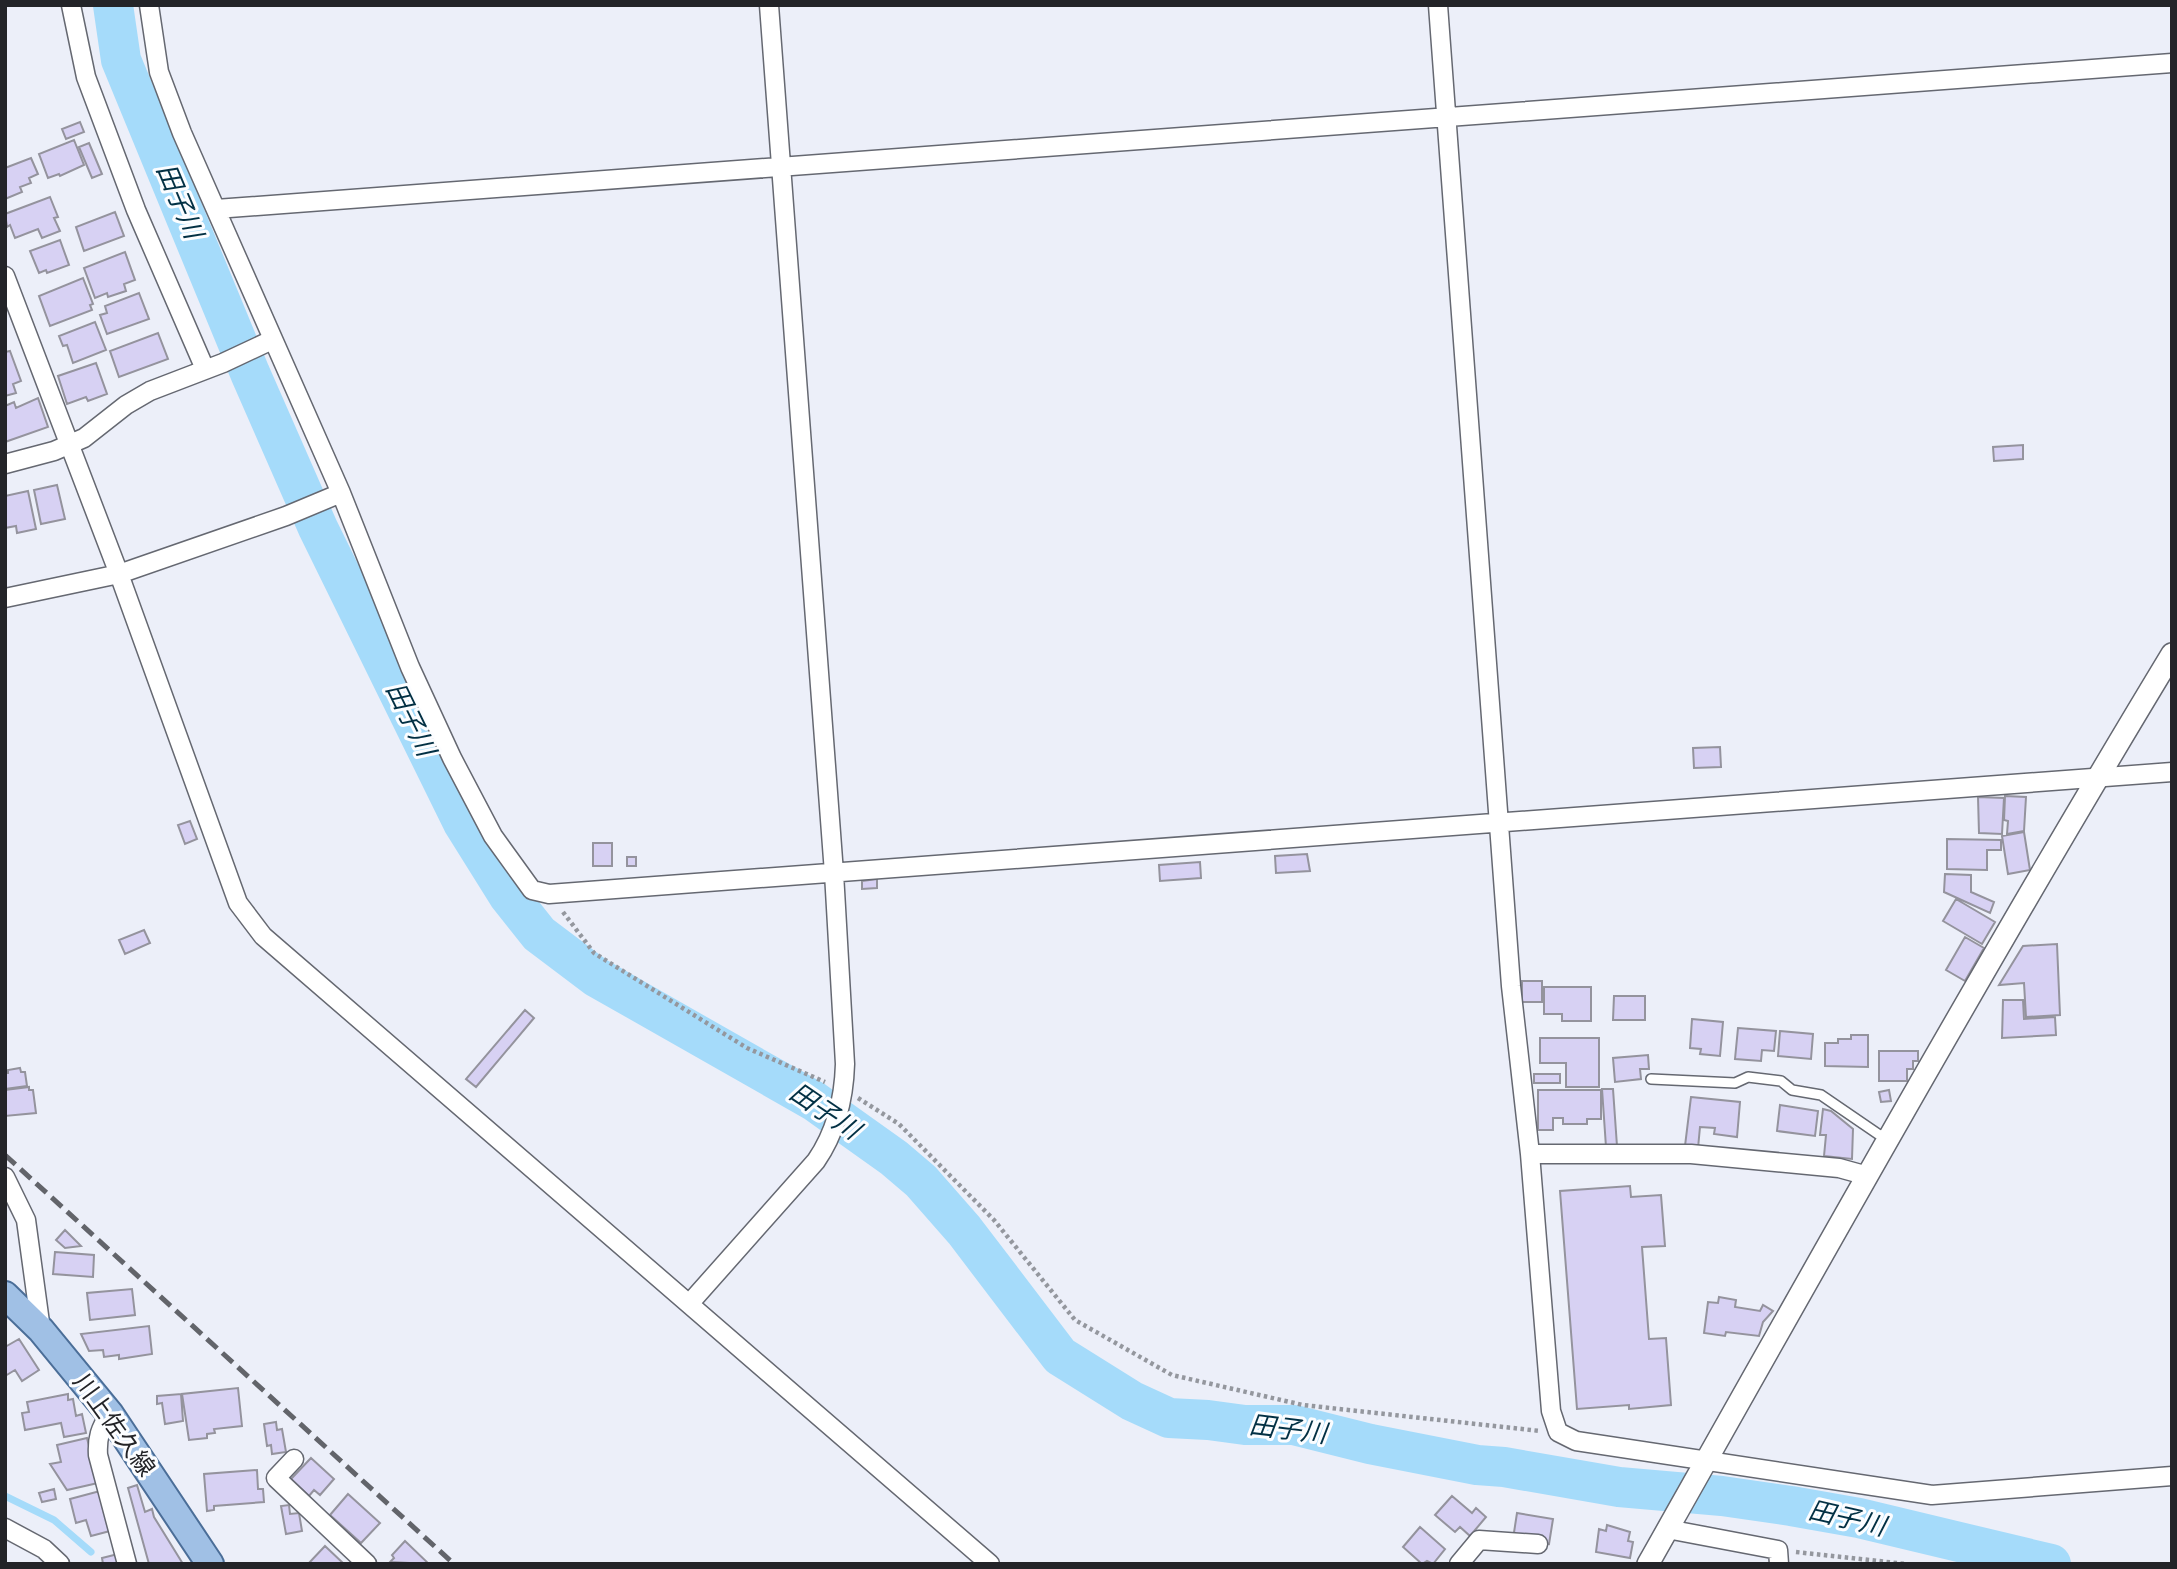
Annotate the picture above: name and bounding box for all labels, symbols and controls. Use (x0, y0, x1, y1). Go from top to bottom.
water label: 田子川 (150, 158, 213, 246)
water label: 田子川 (380, 676, 446, 764)
water label: 田子川 (784, 1074, 870, 1148)
street label: 川上佐久線 (67, 1366, 163, 1482)
water label: 田子川 (1247, 1406, 1332, 1450)
water label: 田子川 (1805, 1492, 1892, 1543)

